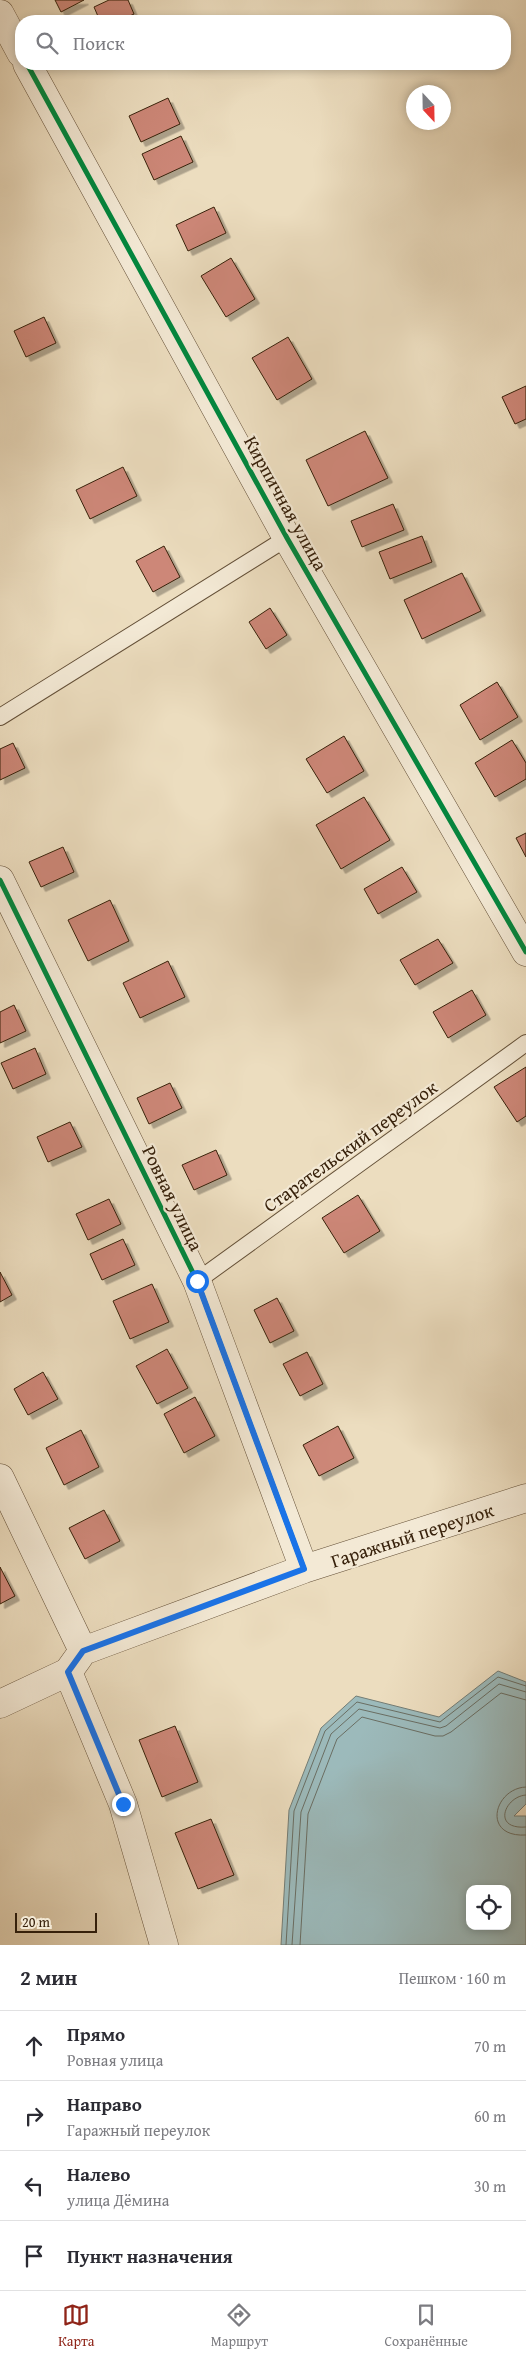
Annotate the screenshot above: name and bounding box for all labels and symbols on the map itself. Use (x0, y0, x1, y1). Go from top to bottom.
north arrow (406, 85, 451, 130)
street label: Кирпичная улица (237, 430, 335, 576)
street label: Старательский переулок (257, 1073, 443, 1219)
street label: Ровная улица (135, 1140, 211, 1256)
route start (186, 1270, 209, 1293)
street label: Гаражный переулок (327, 1495, 497, 1575)
route end (112, 1793, 135, 1816)
scale bar (15, 1910, 98, 1933)

